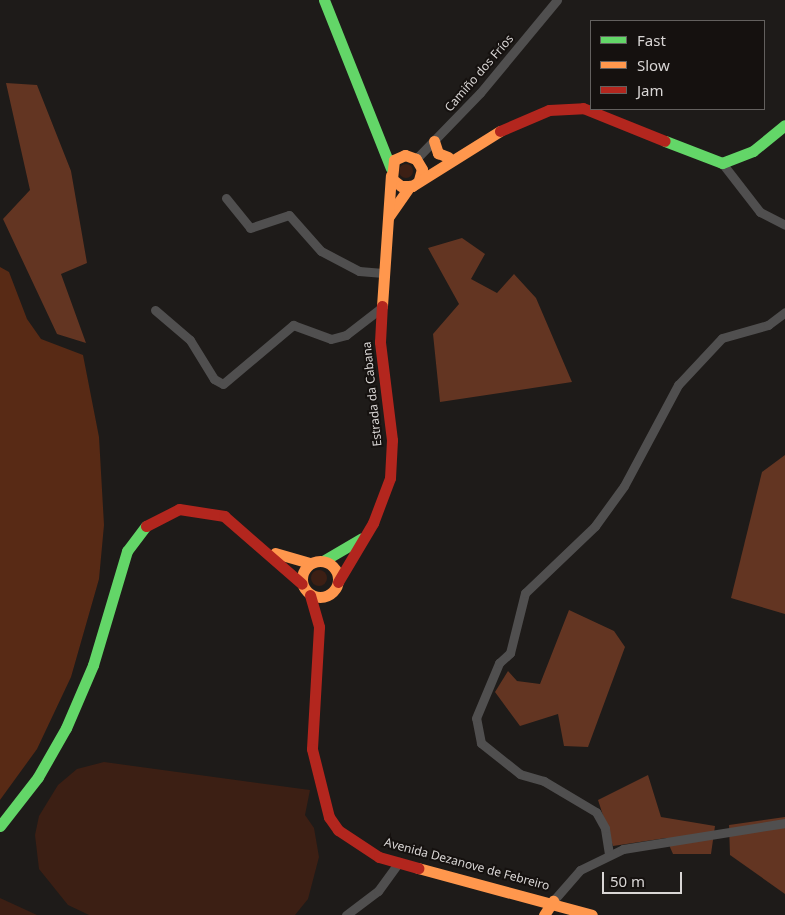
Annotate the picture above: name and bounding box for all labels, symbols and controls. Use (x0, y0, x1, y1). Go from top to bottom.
legend (590, 20, 765, 110)
text: Fast (637, 30, 666, 50)
street label: Camiño dos Fríos (442, 32, 516, 114)
text: Slow (637, 55, 670, 75)
text: Jam (637, 80, 664, 100)
street label: Estrada da Cabana (359, 341, 385, 447)
street label: Avenida Dezanove de Febreiro (383, 835, 551, 893)
scale bar (605, 862, 685, 894)
text: 50 m (610, 871, 645, 891)

